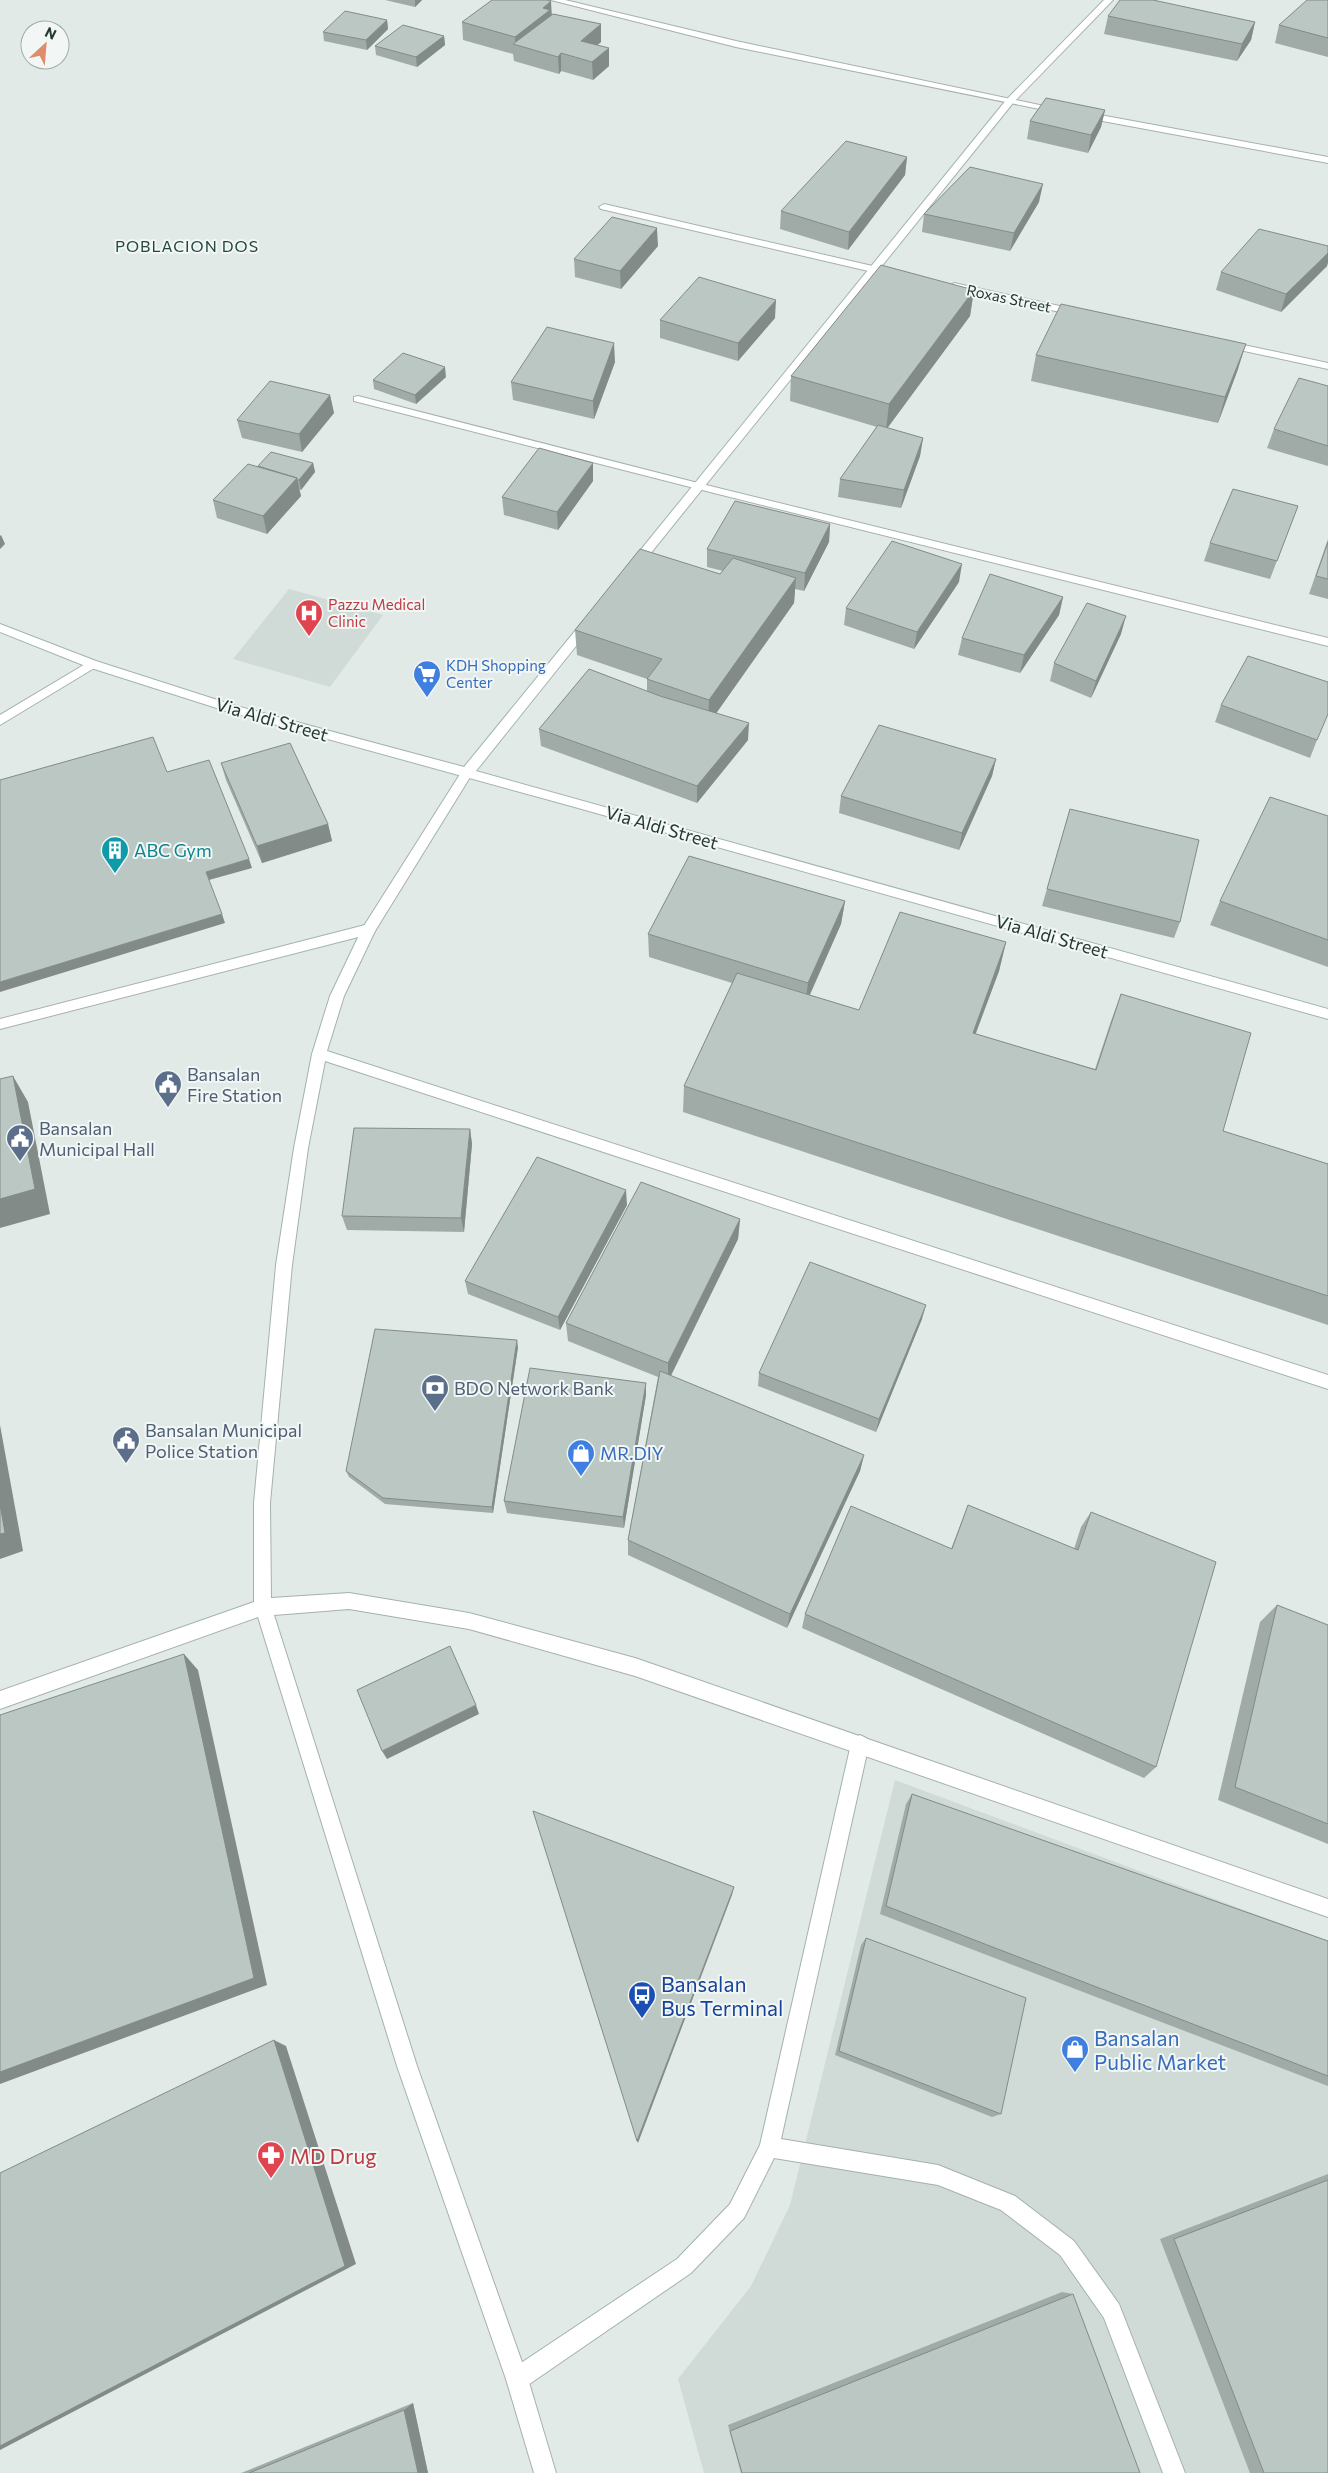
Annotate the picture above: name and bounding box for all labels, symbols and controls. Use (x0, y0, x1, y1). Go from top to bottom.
north arrow (20, 20, 70, 70)
text: N (42, 23, 59, 43)
district label: POBLACION DOS (115, 236, 259, 255)
street label: Roxas Street (965, 280, 1053, 316)
place label: Pazzu Medical Clinic (328, 595, 425, 630)
hospital icon: Pazzu Medical Clinic (294, 598, 324, 637)
place label: KDH Shopping Center (446, 656, 546, 691)
supermarket icon: KDH Shopping Center (412, 659, 442, 698)
street label: Via Aldi Street (213, 692, 331, 746)
street label: Via Aldi Street (603, 800, 721, 854)
building icon: ABC Gym (100, 835, 130, 874)
place label: ABC Gym (134, 839, 212, 861)
street label: Via Aldi Street (993, 909, 1111, 963)
place label: Bansalan Fire Station (187, 1063, 282, 1106)
public building icon: Bansalan Fire Station (153, 1069, 183, 1108)
place label: Bansalan Municipal Hall (39, 1117, 155, 1160)
public building icon: Bansalan Municipal Hall (5, 1123, 35, 1162)
bank icon: BDO Network Bank (420, 1373, 450, 1412)
place label: BDO Network Bank (454, 1377, 614, 1399)
place label: Bansalan Municipal Police Station (145, 1419, 302, 1462)
public building icon: Bansalan Municipal Police Station (111, 1425, 141, 1464)
shop icon: MR.DIY (566, 1438, 596, 1477)
place label: MR.DIY (600, 1442, 664, 1464)
place label: Bansalan Bus Terminal (661, 1971, 783, 2020)
bus stop icon: Bansalan Bus Terminal (627, 1980, 657, 2019)
place label: Bansalan Public Market (1094, 2025, 1226, 2074)
shop icon: Bansalan Public Market (1060, 2034, 1090, 2073)
pharmacy icon: MD Drug (256, 2140, 286, 2179)
place label: MD Drug (290, 2143, 377, 2168)

